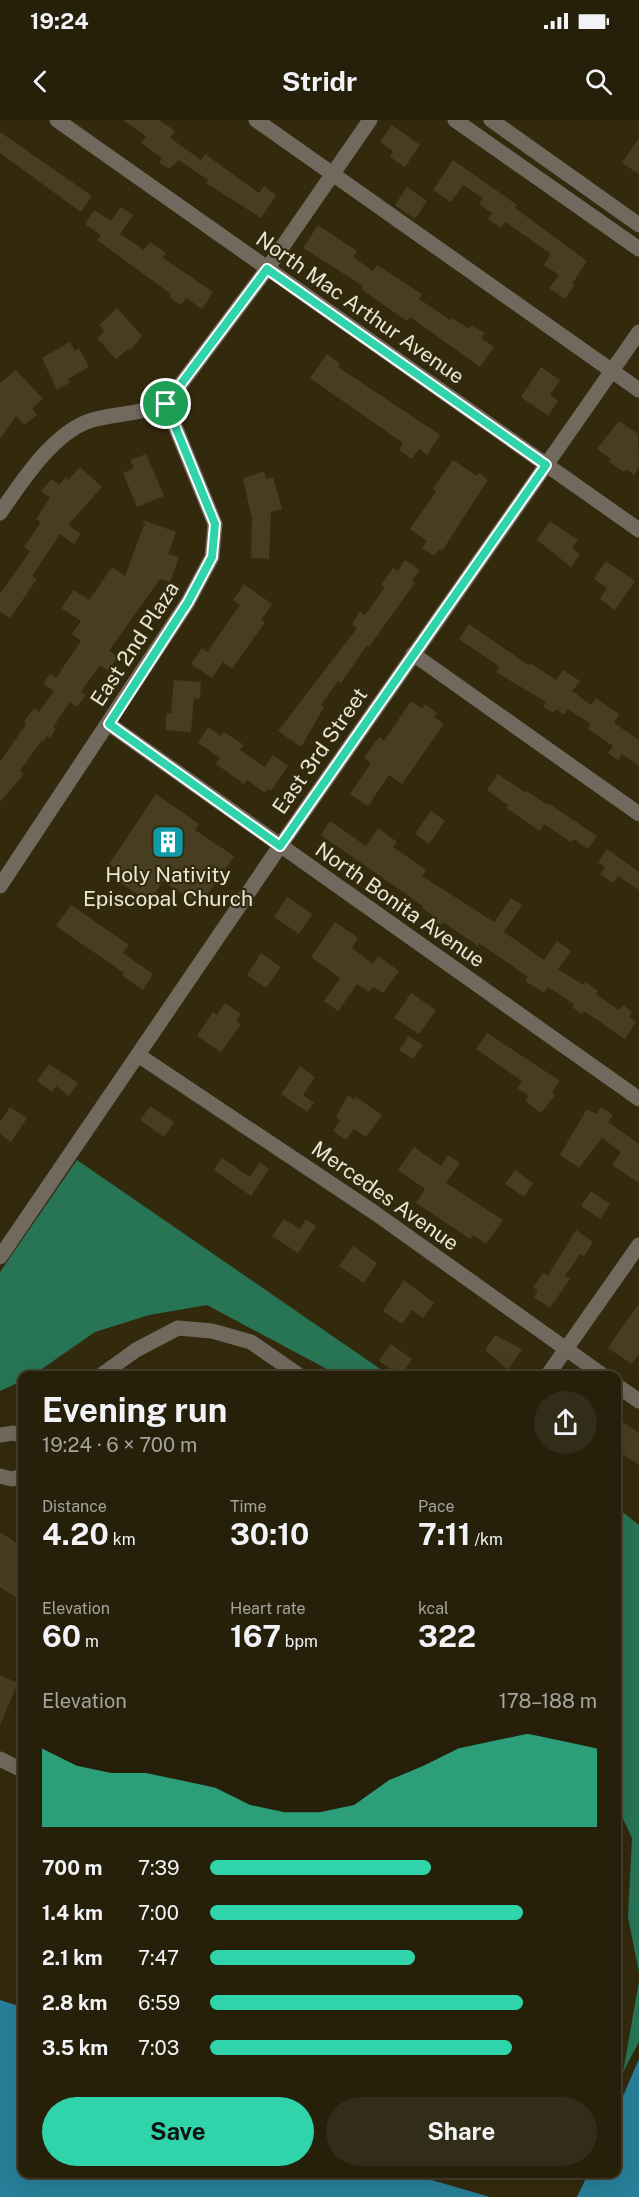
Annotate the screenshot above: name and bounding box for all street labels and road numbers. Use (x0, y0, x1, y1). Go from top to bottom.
street label: North Mac Arthur Avenue (251, 226, 469, 389)
street label: East 2nd Plaza (85, 577, 184, 711)
street label: East 3rd Street (267, 683, 372, 819)
street label: North Bonita Avenue (311, 837, 490, 973)
street label: Mercedes Avenue (307, 1136, 464, 1256)

